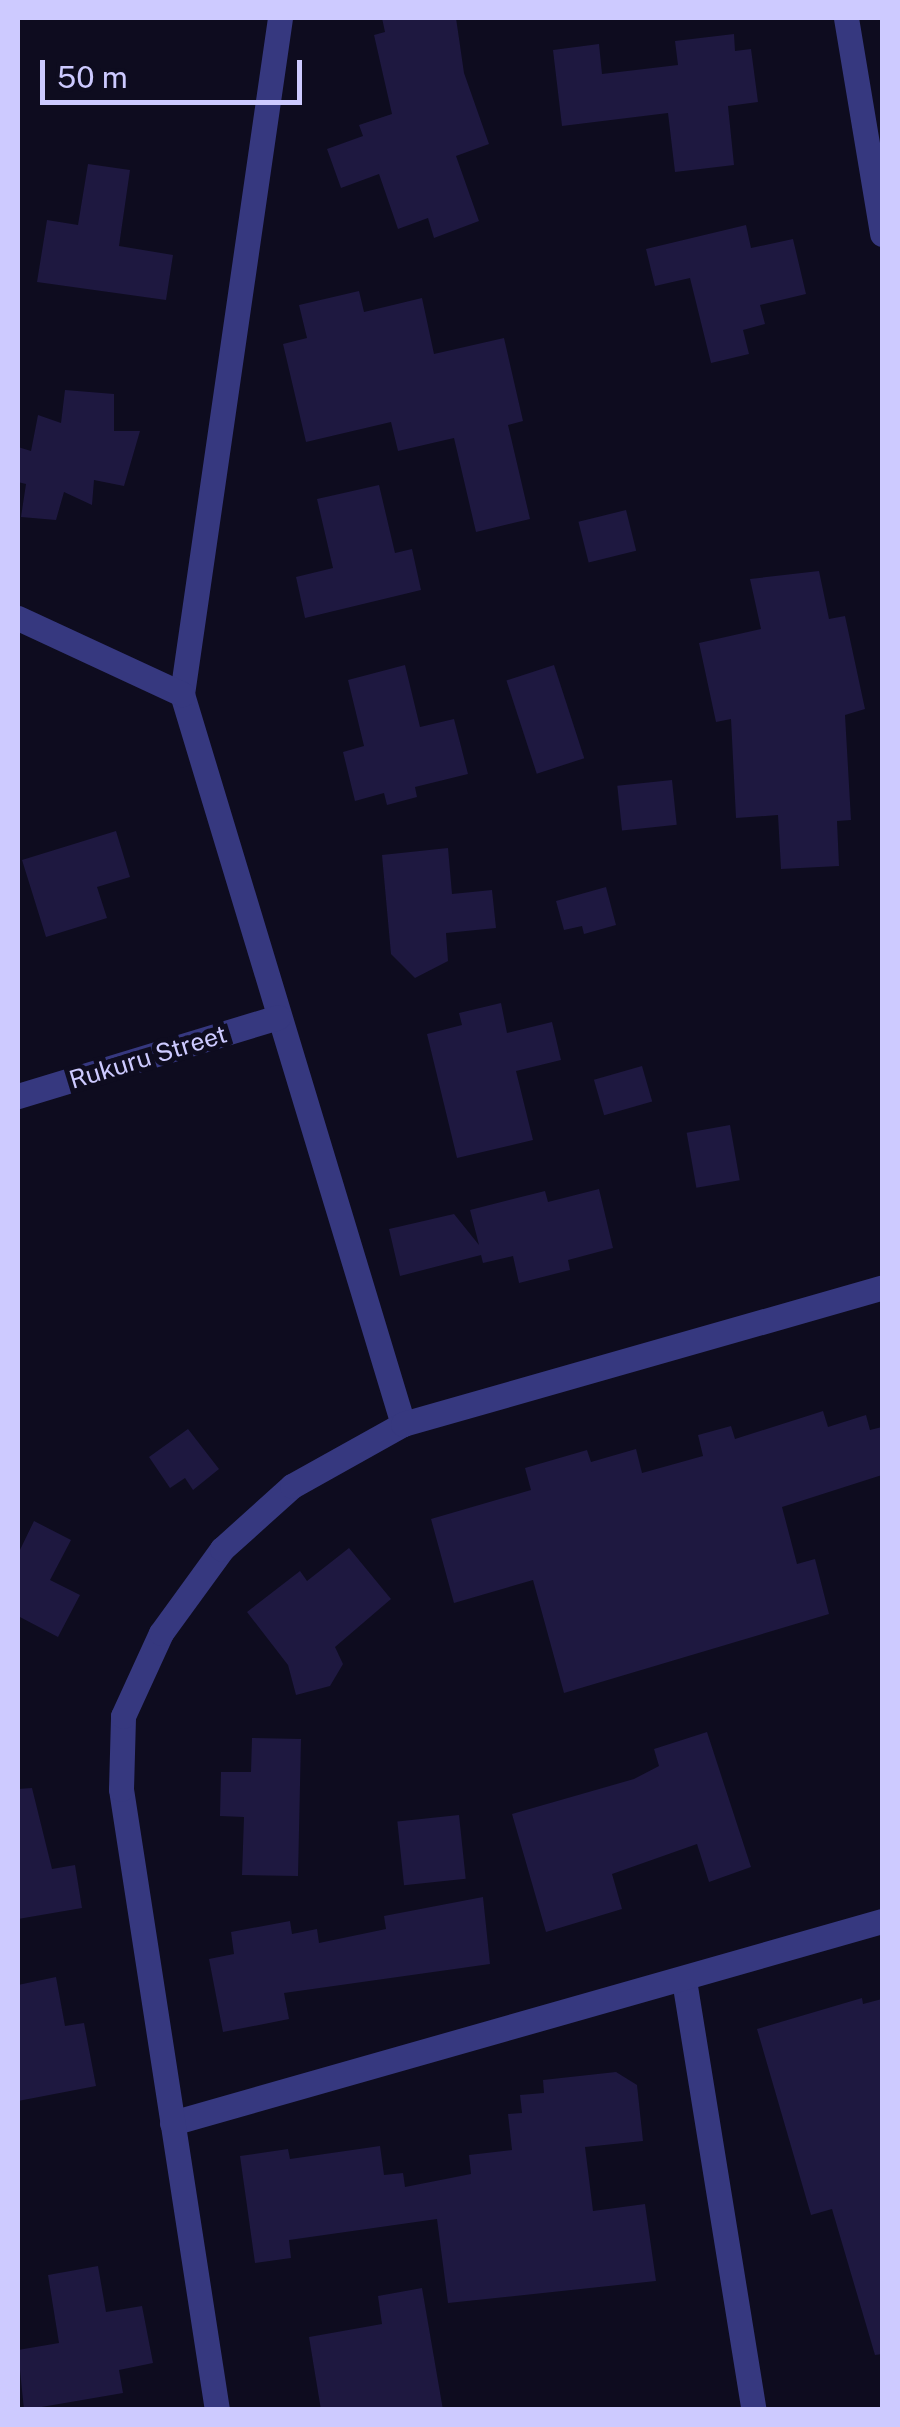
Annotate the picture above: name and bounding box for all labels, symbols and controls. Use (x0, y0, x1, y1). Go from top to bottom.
scale bar (45, 40, 308, 102)
text: 50 m (57, 59, 128, 95)
street label: Rukuru Street (66, 1019, 230, 1095)

